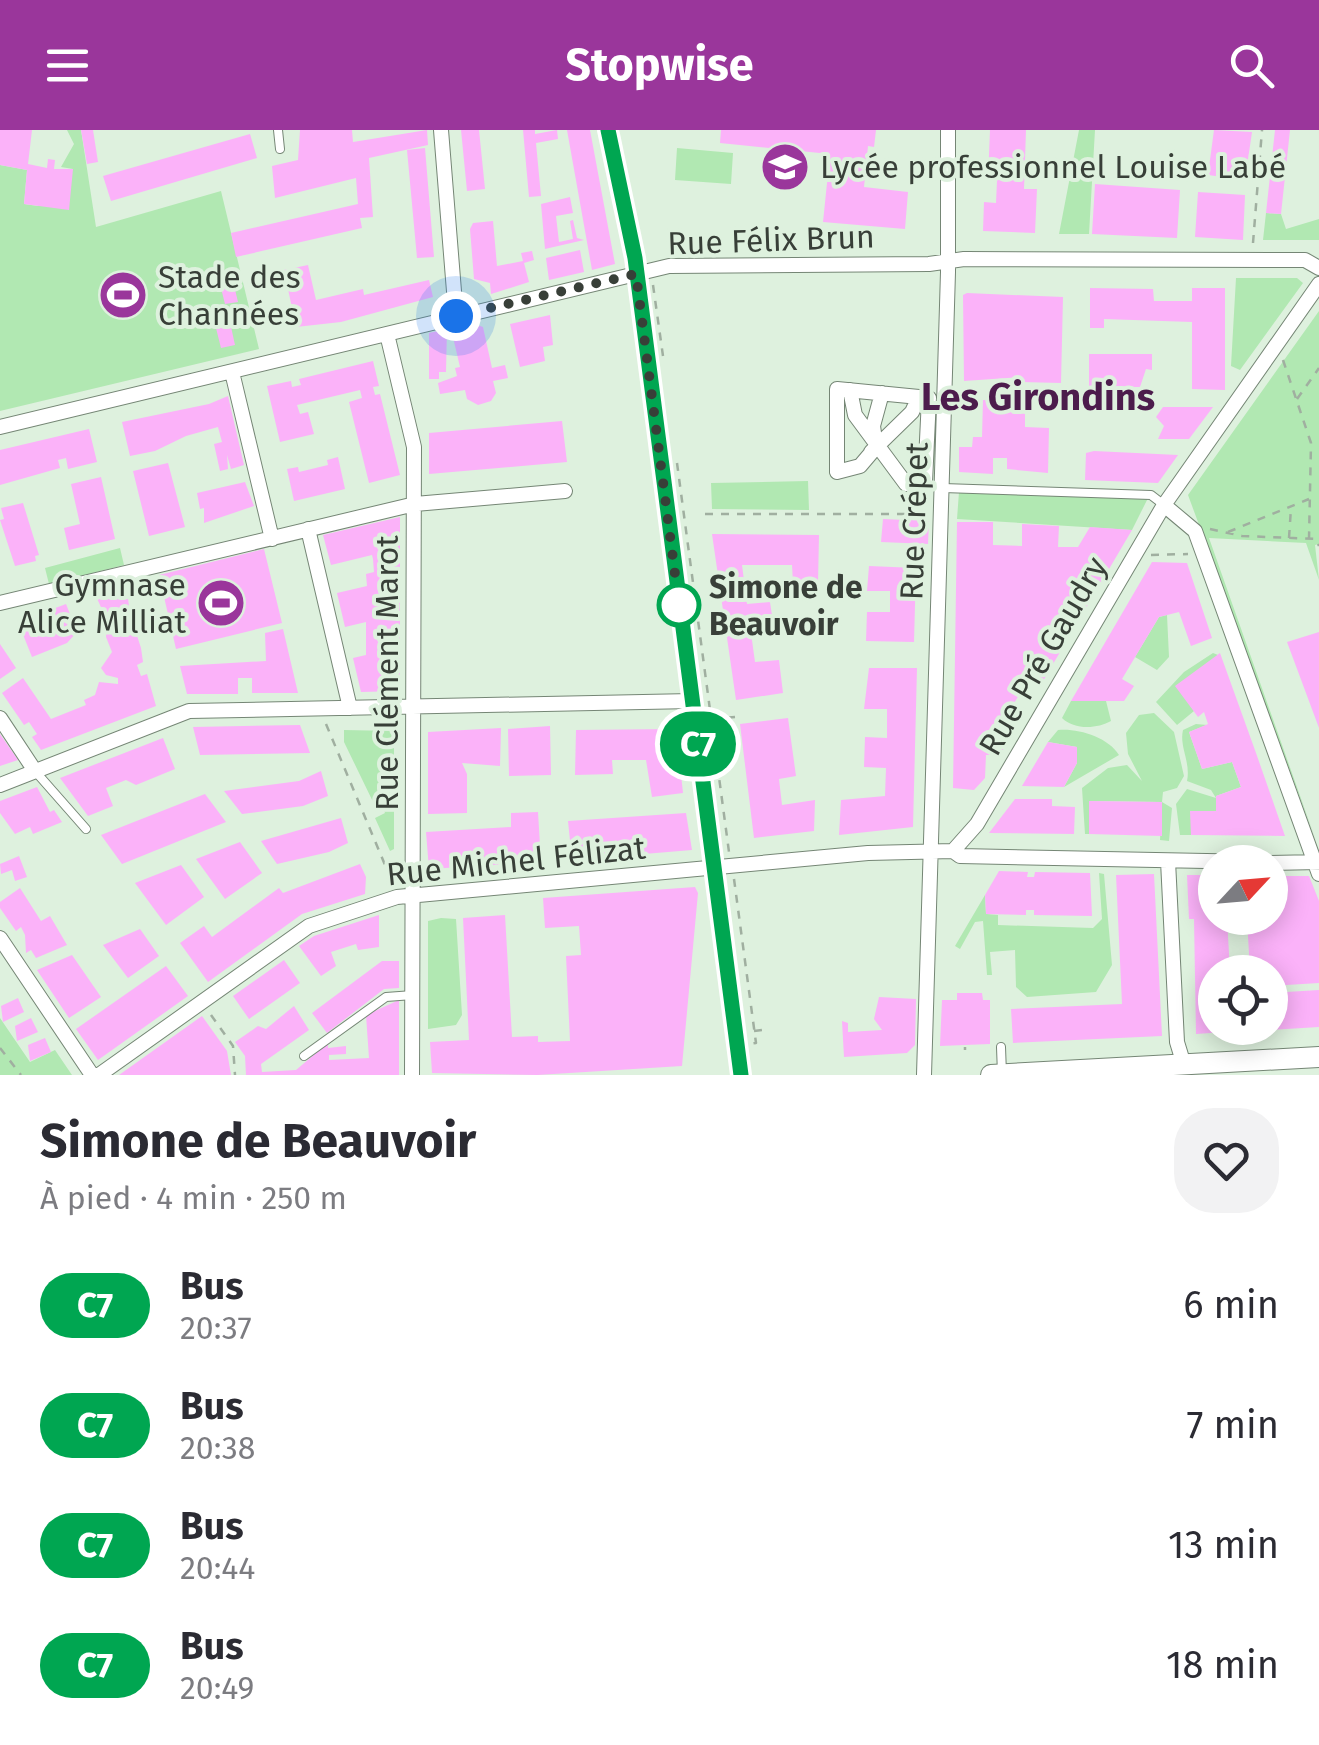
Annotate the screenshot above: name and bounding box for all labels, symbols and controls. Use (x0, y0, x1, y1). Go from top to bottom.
icon: menu (40, 38, 95, 93)
text: Stopwise (565, 38, 754, 92)
icon: search (1224, 38, 1279, 93)
school or university icon: Lycée professionnel Louise Labé (759, 141, 811, 193)
place label: Lycée professionnel Louise Labé (820, 148, 1286, 186)
street label: Rue Félix Brun (667, 217, 875, 263)
place label: Stade des Channées (158, 258, 301, 333)
sports icon: Stade des Channées (97, 269, 149, 321)
your location (431, 291, 481, 341)
district label: Les Girondins (921, 374, 1155, 420)
street label: Rue Crépet (892, 441, 936, 601)
street label: Rue Clément Marot (368, 535, 406, 811)
street label: Rue Pré Gaudry (971, 550, 1115, 762)
place label: Gymnase Alice Milliat (18, 566, 186, 641)
place label: Simone de Beauvoir (709, 568, 863, 643)
sports icon: Gymnase Alice Milliat (195, 577, 247, 629)
marker: Simone de Beauvoir (658, 584, 700, 626)
line badge: C7 (653, 712, 743, 776)
text: C7 (680, 723, 716, 765)
street label: Rue Michel Félizat (385, 828, 648, 893)
north arrow (1198, 845, 1288, 935)
map controls (1198, 845, 1288, 1045)
button: locate (1198, 955, 1288, 1045)
button: heart (1174, 1108, 1279, 1213)
text: Simone de Beauvoir (40, 1112, 476, 1170)
text: À pied · 4 min · 250 m (40, 1179, 347, 1217)
text: Bus (180, 1263, 244, 1309)
text: 6 min (1183, 1282, 1279, 1328)
text: C7 (77, 1284, 113, 1326)
text: 20:37 (180, 1309, 252, 1347)
text: Bus (180, 1383, 244, 1429)
text: 7 min (1187, 1402, 1279, 1448)
text: C7 (77, 1404, 113, 1446)
text: 20:38 (180, 1429, 255, 1467)
text: Bus (180, 1503, 244, 1549)
text: 13 min (1168, 1522, 1279, 1568)
text: C7 (77, 1524, 113, 1566)
text: 20:44 (180, 1549, 255, 1587)
text: Bus (180, 1623, 244, 1669)
text: 18 min (1166, 1642, 1279, 1688)
text: C7 (77, 1644, 113, 1686)
text: 20:49 (180, 1669, 254, 1707)

